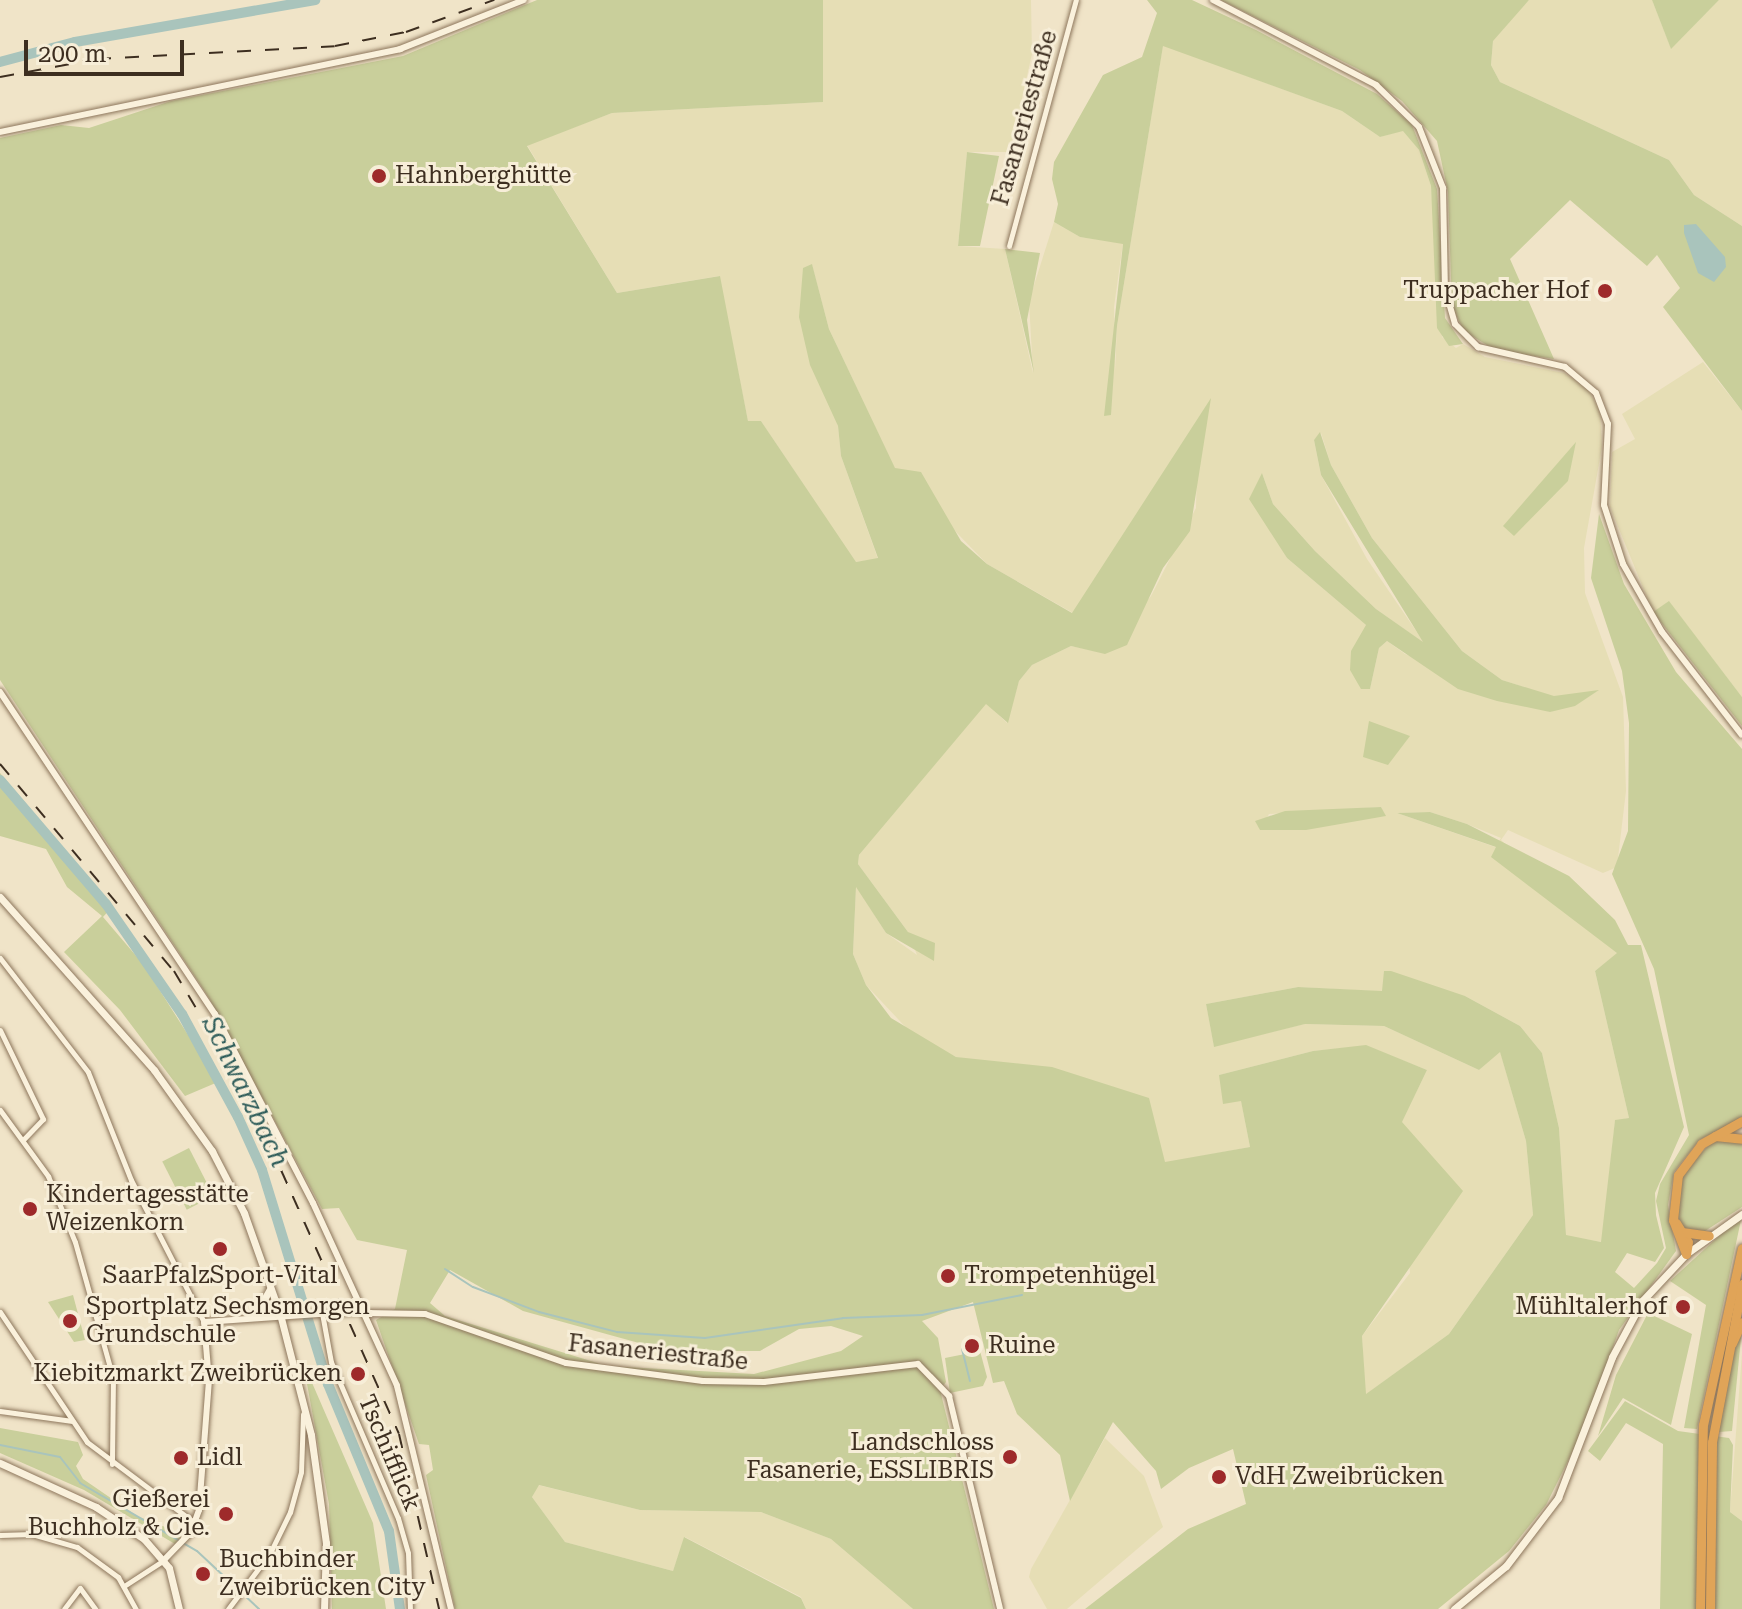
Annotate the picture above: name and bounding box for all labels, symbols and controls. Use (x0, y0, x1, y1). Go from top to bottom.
scale bar (28, 24, 188, 74)
street label: Fasaneriestraße (986, 27, 1064, 209)
text: 200 m (38, 40, 106, 68)
place label: Hahnberghütte (395, 162, 571, 190)
marker: Hahnberghütte (370, 167, 388, 185)
place label: Truppacher Hof (1403, 277, 1589, 305)
marker: Truppacher Hof (1596, 282, 1614, 300)
water label: Schwarzbach (195, 1012, 295, 1172)
place label: Kindertagesstätte Weizenkorn (46, 1181, 249, 1237)
marker: Kindertagesstätte Weizenkorn (21, 1200, 39, 1218)
marker: SaarPfalzSport-Vital (211, 1240, 229, 1258)
place label: SaarPfalzSport-Vital (103, 1262, 337, 1290)
place label: Trompetenhügel (964, 1262, 1156, 1290)
marker: Trompetenhügel (939, 1267, 957, 1285)
place label: Sportplatz Sechsmorgen Grundschule (86, 1293, 370, 1349)
place label: Mühltalerhof (1515, 1293, 1667, 1321)
marker: Mühltalerhof (1674, 1298, 1692, 1316)
marker: Sportplatz Sechsmorgen Grundschule (61, 1312, 79, 1330)
street label: Fasaneriestraße (566, 1329, 750, 1377)
place label: Ruine (988, 1332, 1055, 1360)
marker: Ruine (963, 1337, 981, 1355)
place label: Kiebitzmarkt Zweibrücken (33, 1360, 342, 1388)
marker: Kiebitzmarkt Zweibrücken (349, 1365, 367, 1383)
street label: Tschifflick (352, 1391, 426, 1515)
place label: Landschloss Fasanerie, ESSLIBRIS (746, 1429, 994, 1485)
place label: Lidl (197, 1444, 242, 1472)
marker: Landschloss Fasanerie, ESSLIBRIS (1001, 1448, 1019, 1466)
marker: Lidl (172, 1449, 190, 1467)
place label: VdH Zweibrücken (1235, 1463, 1444, 1491)
marker: VdH Zweibrücken (1210, 1468, 1228, 1486)
place label: Gießerei Buchholz & Cie. (28, 1486, 210, 1542)
marker: Gießerei Buchholz & Cie. (217, 1505, 235, 1523)
place label: Buchbinder Zweibrücken City (219, 1546, 426, 1602)
marker: Buchbinder Zweibrücken City (194, 1565, 212, 1583)

